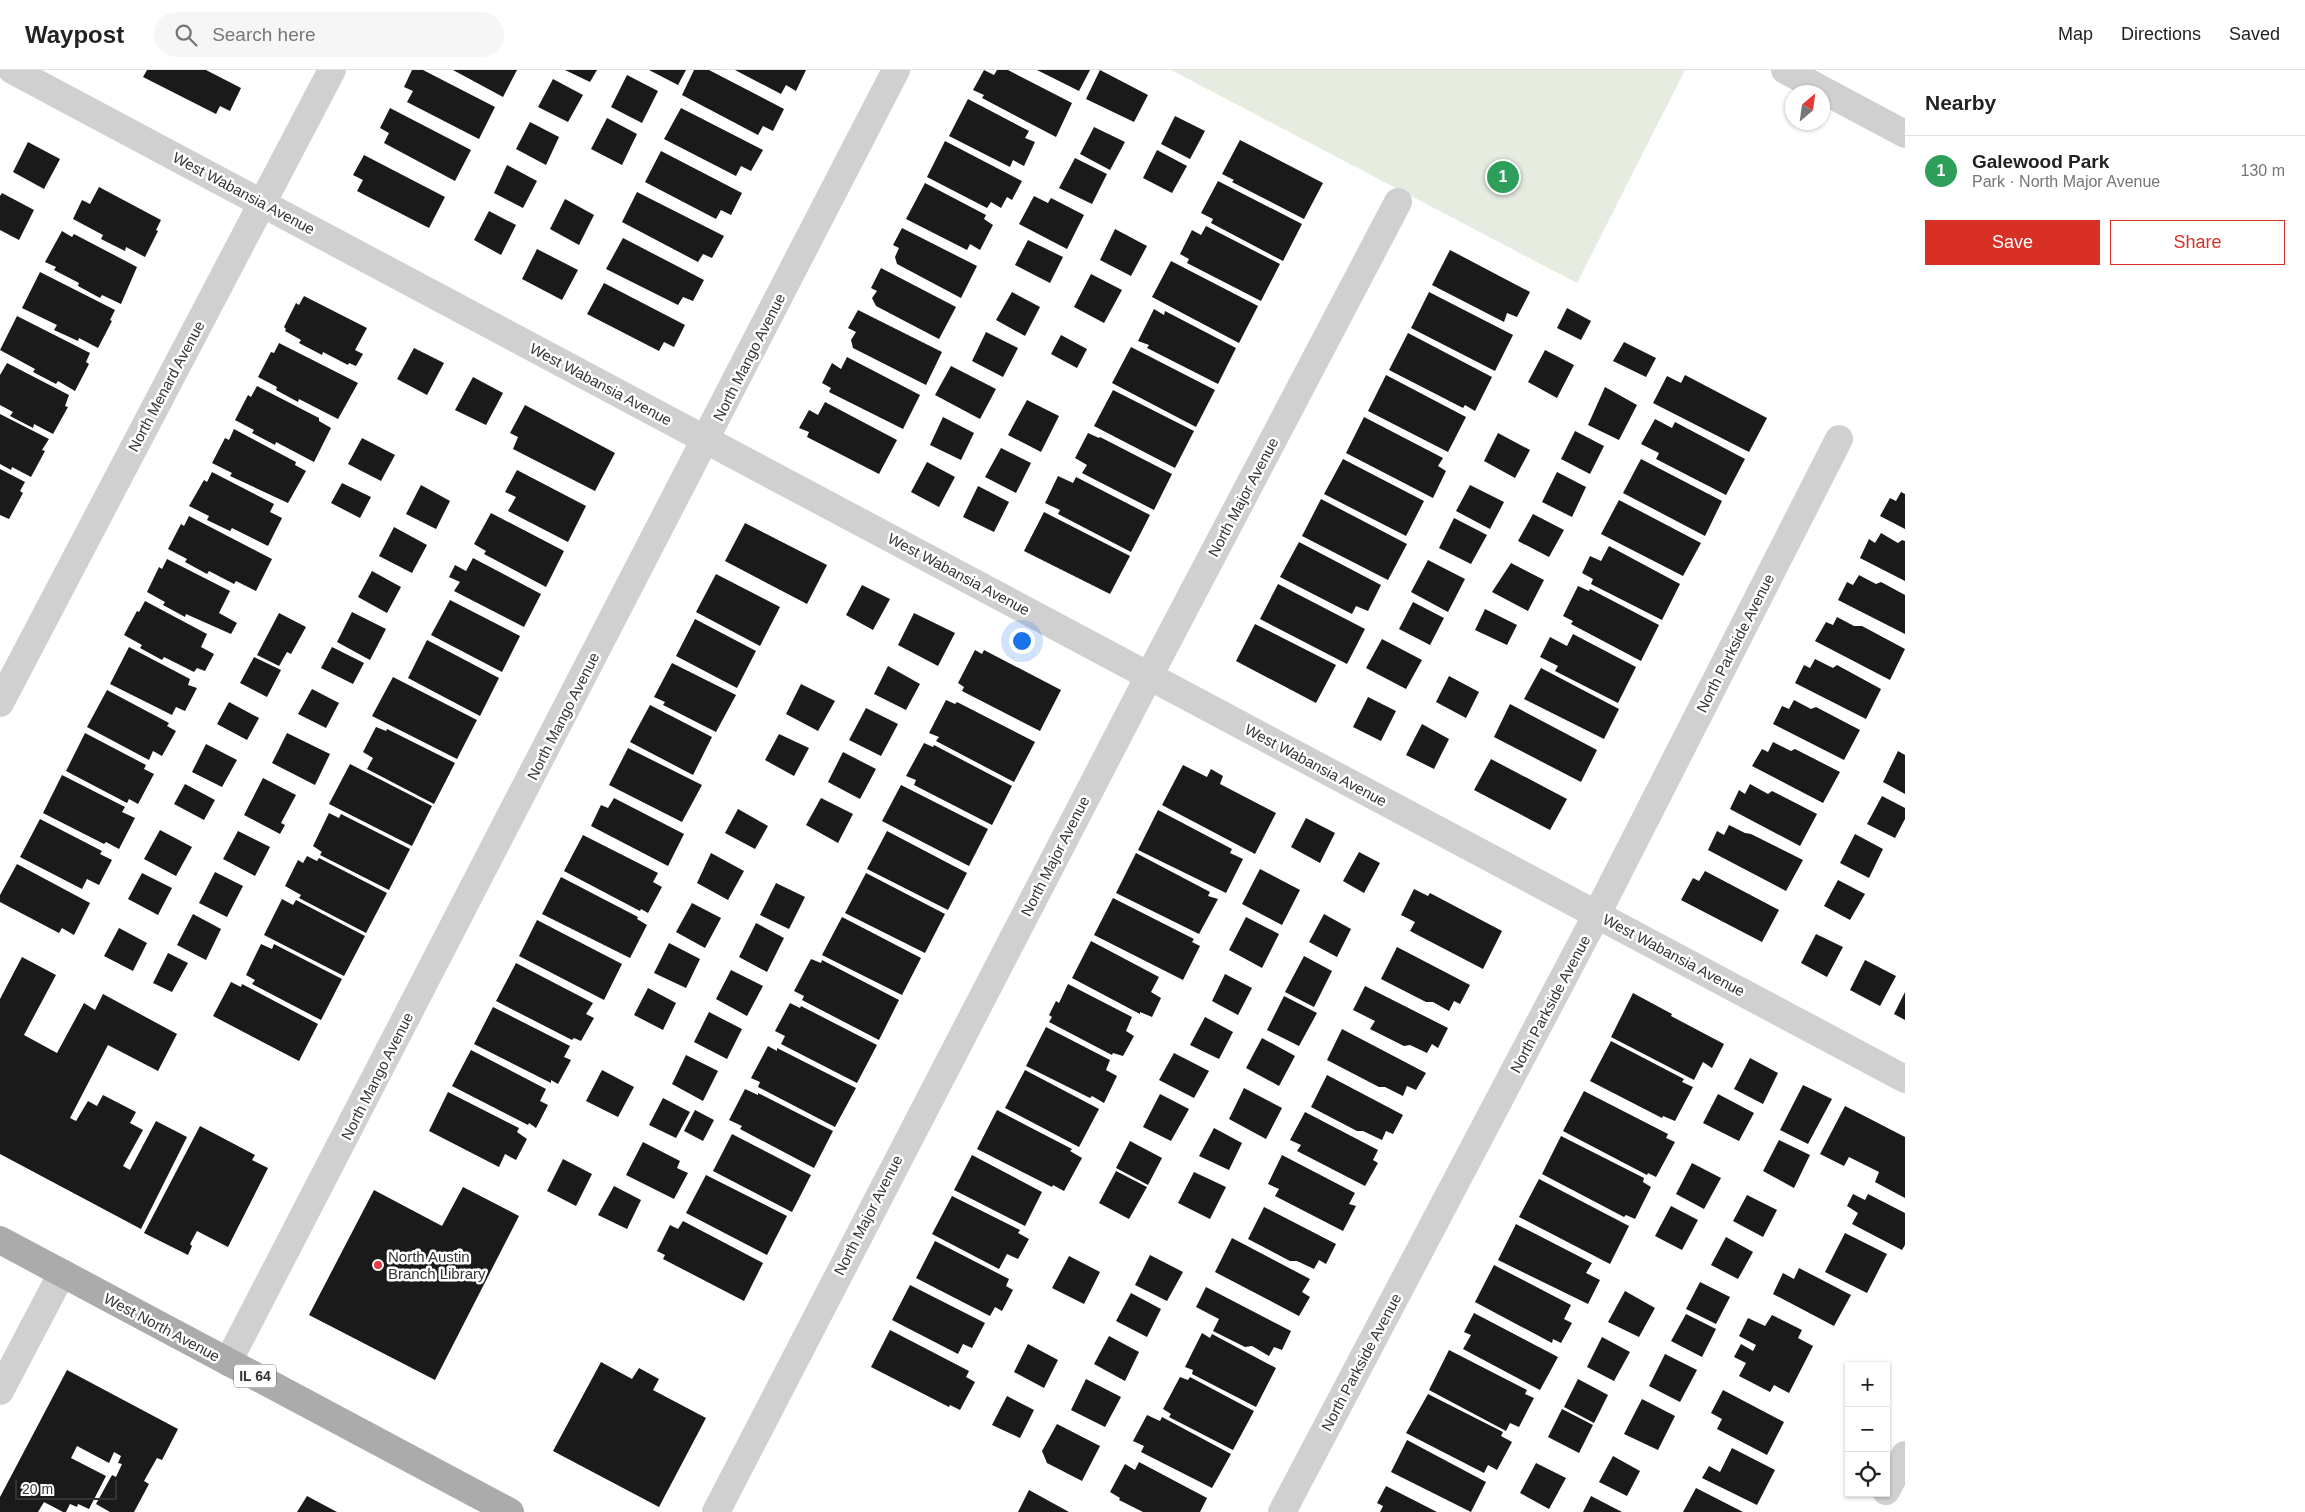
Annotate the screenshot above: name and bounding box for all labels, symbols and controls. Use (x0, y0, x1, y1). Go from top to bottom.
search box (154, 12, 504, 57)
text: Waypost (25, 21, 124, 48)
icon: search (172, 21, 200, 49)
text: Search here (212, 24, 316, 45)
text: Map (2058, 24, 2093, 44)
text: Directions (2121, 24, 2201, 44)
text: Saved (2229, 24, 2280, 44)
north arrow (1785, 85, 1830, 130)
text: Nearby (1925, 91, 1996, 114)
street label: West Wabansia Avenue (170, 148, 318, 238)
text: Galewood Park (1972, 151, 2109, 172)
pin: 1 (1487, 158, 1519, 196)
text: 1 (1937, 162, 1945, 179)
text: 130 m (2241, 162, 2285, 179)
text: Park · North Major Avenue (1972, 173, 2160, 190)
button: Save (1925, 220, 2100, 265)
button: Share (2110, 220, 2285, 265)
street label: North Mango Avenue (709, 290, 789, 424)
street label: North Menard Avenue (124, 318, 208, 454)
street label: West Wabansia Avenue (527, 339, 675, 429)
street label: North Major Avenue (1204, 435, 1282, 559)
street label: West Wabansia Avenue (885, 529, 1033, 619)
street label: North Parkside Avenue (1693, 571, 1777, 715)
your location (1009, 628, 1035, 654)
street label: North Mango Avenue (523, 649, 603, 783)
street label: West Wabansia Avenue (1242, 720, 1390, 810)
street label: North Major Avenue (1017, 793, 1093, 919)
street label: West Wabansia Avenue (1600, 910, 1748, 1000)
street label: North Parkside Avenue (1507, 932, 1593, 1076)
street label: North Mango Avenue (337, 1009, 417, 1143)
street label: North Major Avenue (830, 1152, 906, 1278)
place label: North Austin Branch Library (388, 1248, 486, 1282)
marker: North Austin Branch Library (372, 1259, 384, 1271)
street label: West North Avenue (101, 1289, 223, 1365)
street label: North Parkside Avenue (1318, 1290, 1404, 1434)
map controls (1845, 1362, 1890, 1497)
button: + (1845, 1362, 1890, 1407)
road number: IL 64 (234, 1364, 276, 1388)
button: − (1845, 1407, 1890, 1452)
button: locate (1845, 1452, 1890, 1497)
scale bar (15, 1477, 118, 1500)
text: 20 m (22, 1481, 53, 1497)

